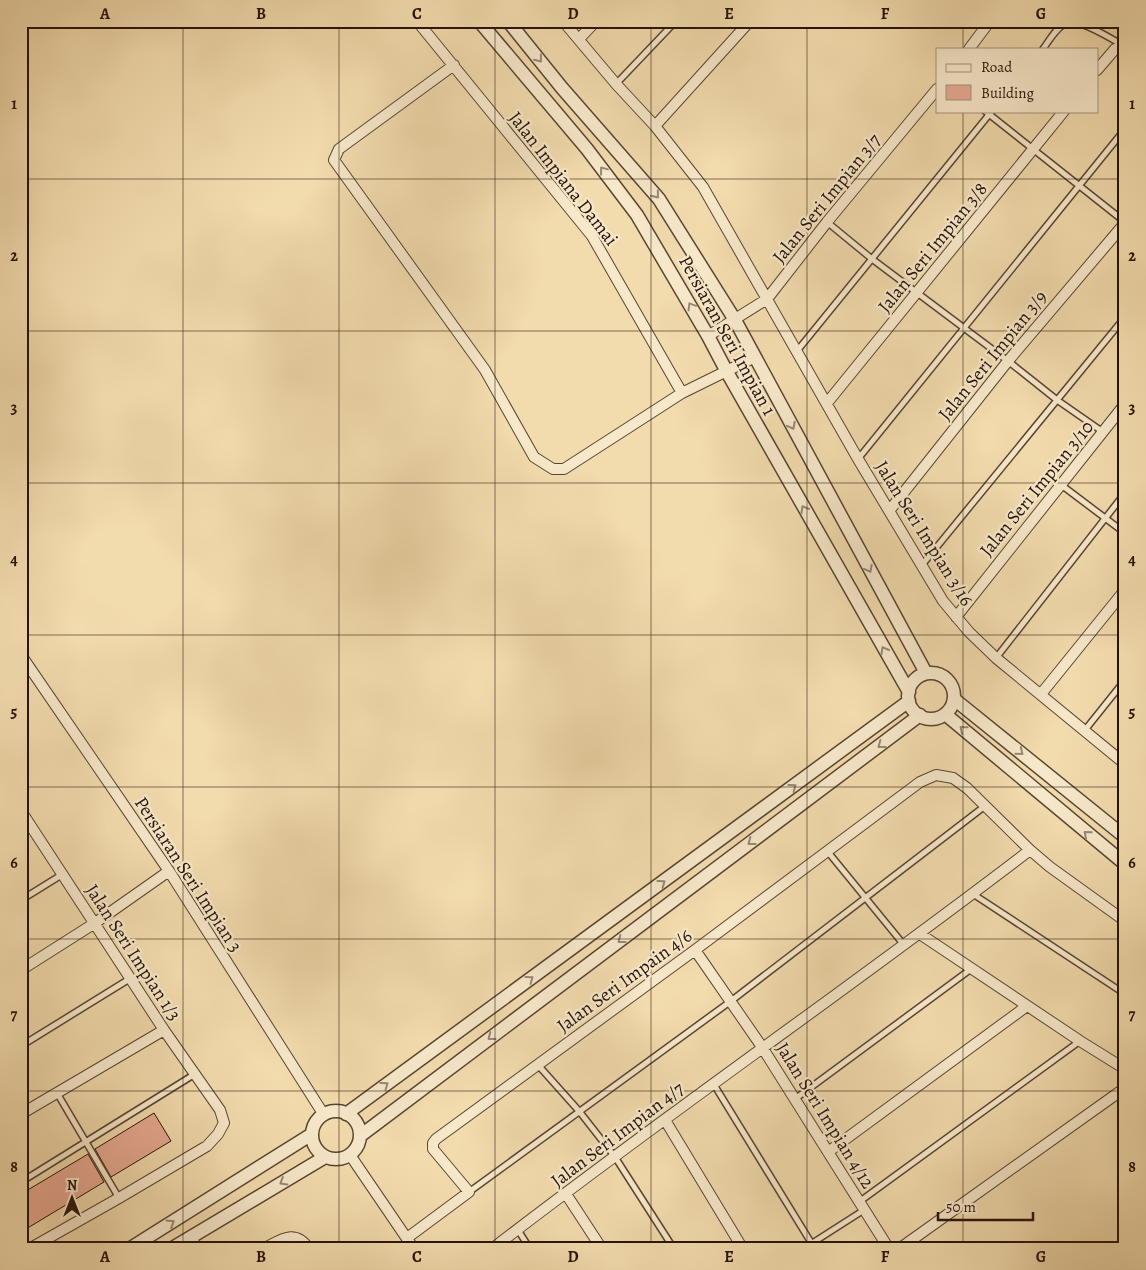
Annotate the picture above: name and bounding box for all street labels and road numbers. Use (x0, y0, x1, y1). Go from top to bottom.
street label: Jalan Impiana Damai (502, 106, 624, 251)
street label: Jalan Seri Impian 3/7 (766, 128, 887, 269)
street label: Jalan Seri Impian 3/8 (872, 177, 994, 318)
street label: Persiaran Seri Impian 1 (672, 251, 782, 421)
street label: Jalan Seri Impian 3/9 (932, 285, 1053, 426)
street label: Jalan Seri Impian 3/10 (974, 415, 1100, 562)
street label: Jalan Seri Impian 3/16 (869, 456, 980, 611)
street label: Persiaran Seri Impian 3 (128, 792, 248, 957)
street label: Jalan Seri Impian 1/3 (79, 879, 187, 1026)
street label: Jalan Seri Impain 4/6 (552, 923, 698, 1039)
street label: Jalan Seri Impian 4/12 (770, 1037, 881, 1194)
street label: Jalan Seri Impian 4/7 (546, 1076, 690, 1193)

